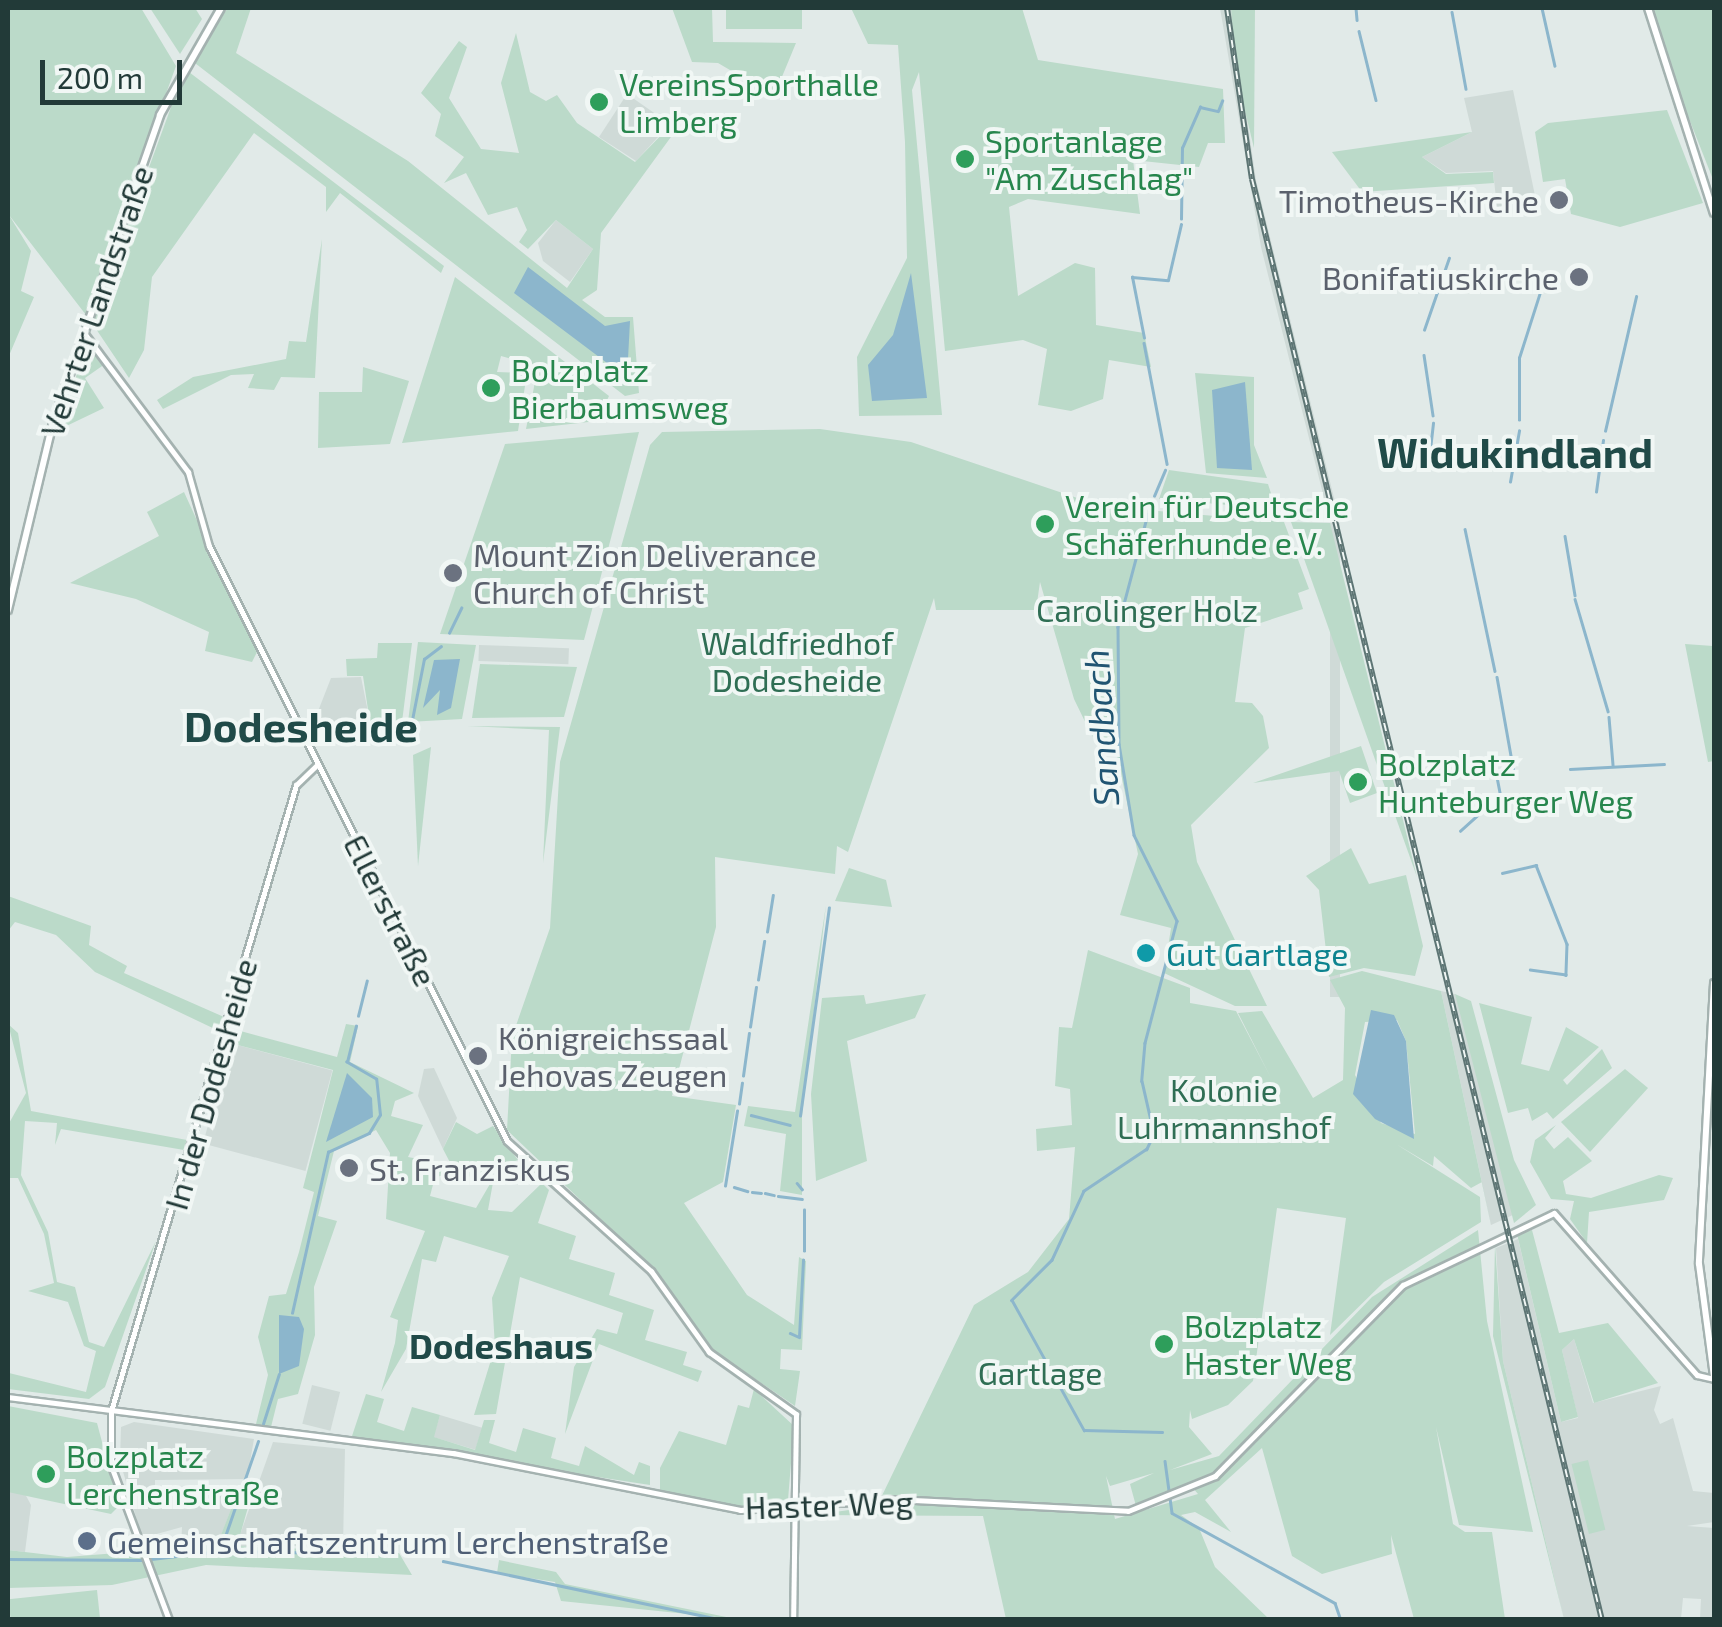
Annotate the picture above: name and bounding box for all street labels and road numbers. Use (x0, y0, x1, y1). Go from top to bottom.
street label: Vehrter Landstraße (31, 160, 161, 442)
street label: Ellerstraße (337, 828, 445, 992)
street label: In der Dodesheide (156, 954, 264, 1214)
street label: Haster Weg (744, 1482, 914, 1526)

